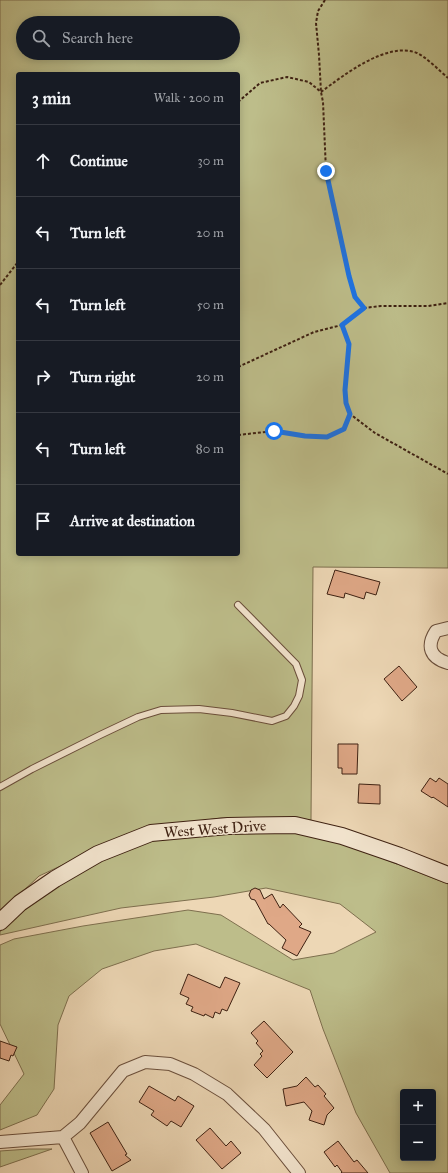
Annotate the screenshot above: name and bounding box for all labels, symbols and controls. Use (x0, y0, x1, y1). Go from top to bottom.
search box (16, 16, 240, 60)
icon: search (30, 27, 52, 49)
text: Search here (62, 29, 133, 47)
text: 3 min (32, 88, 71, 109)
text: Walk · 200 m (154, 90, 224, 106)
icon: ahead (32, 150, 54, 172)
text: Continue (70, 152, 128, 170)
text: 30 m (198, 153, 224, 169)
route end (317, 162, 335, 180)
icon: left (32, 222, 54, 244)
text: Turn left (70, 224, 126, 242)
text: 20 m (196, 225, 224, 241)
icon: left (32, 294, 54, 316)
text: Turn left (70, 296, 126, 314)
text: 50 m (197, 297, 224, 313)
icon: right (32, 366, 54, 388)
text: Turn right (70, 368, 135, 386)
text: 20 m (196, 369, 224, 385)
route start (265, 422, 283, 440)
icon: left (32, 438, 54, 460)
text: Turn left (70, 440, 126, 458)
text: 80 m (196, 441, 224, 457)
icon: arrive (32, 510, 54, 532)
text: Arrive at destination (70, 512, 195, 530)
street label: West West Drive (163, 816, 267, 842)
map controls (400, 1089, 436, 1161)
button: + (400, 1089, 436, 1125)
button: − (400, 1125, 436, 1161)

